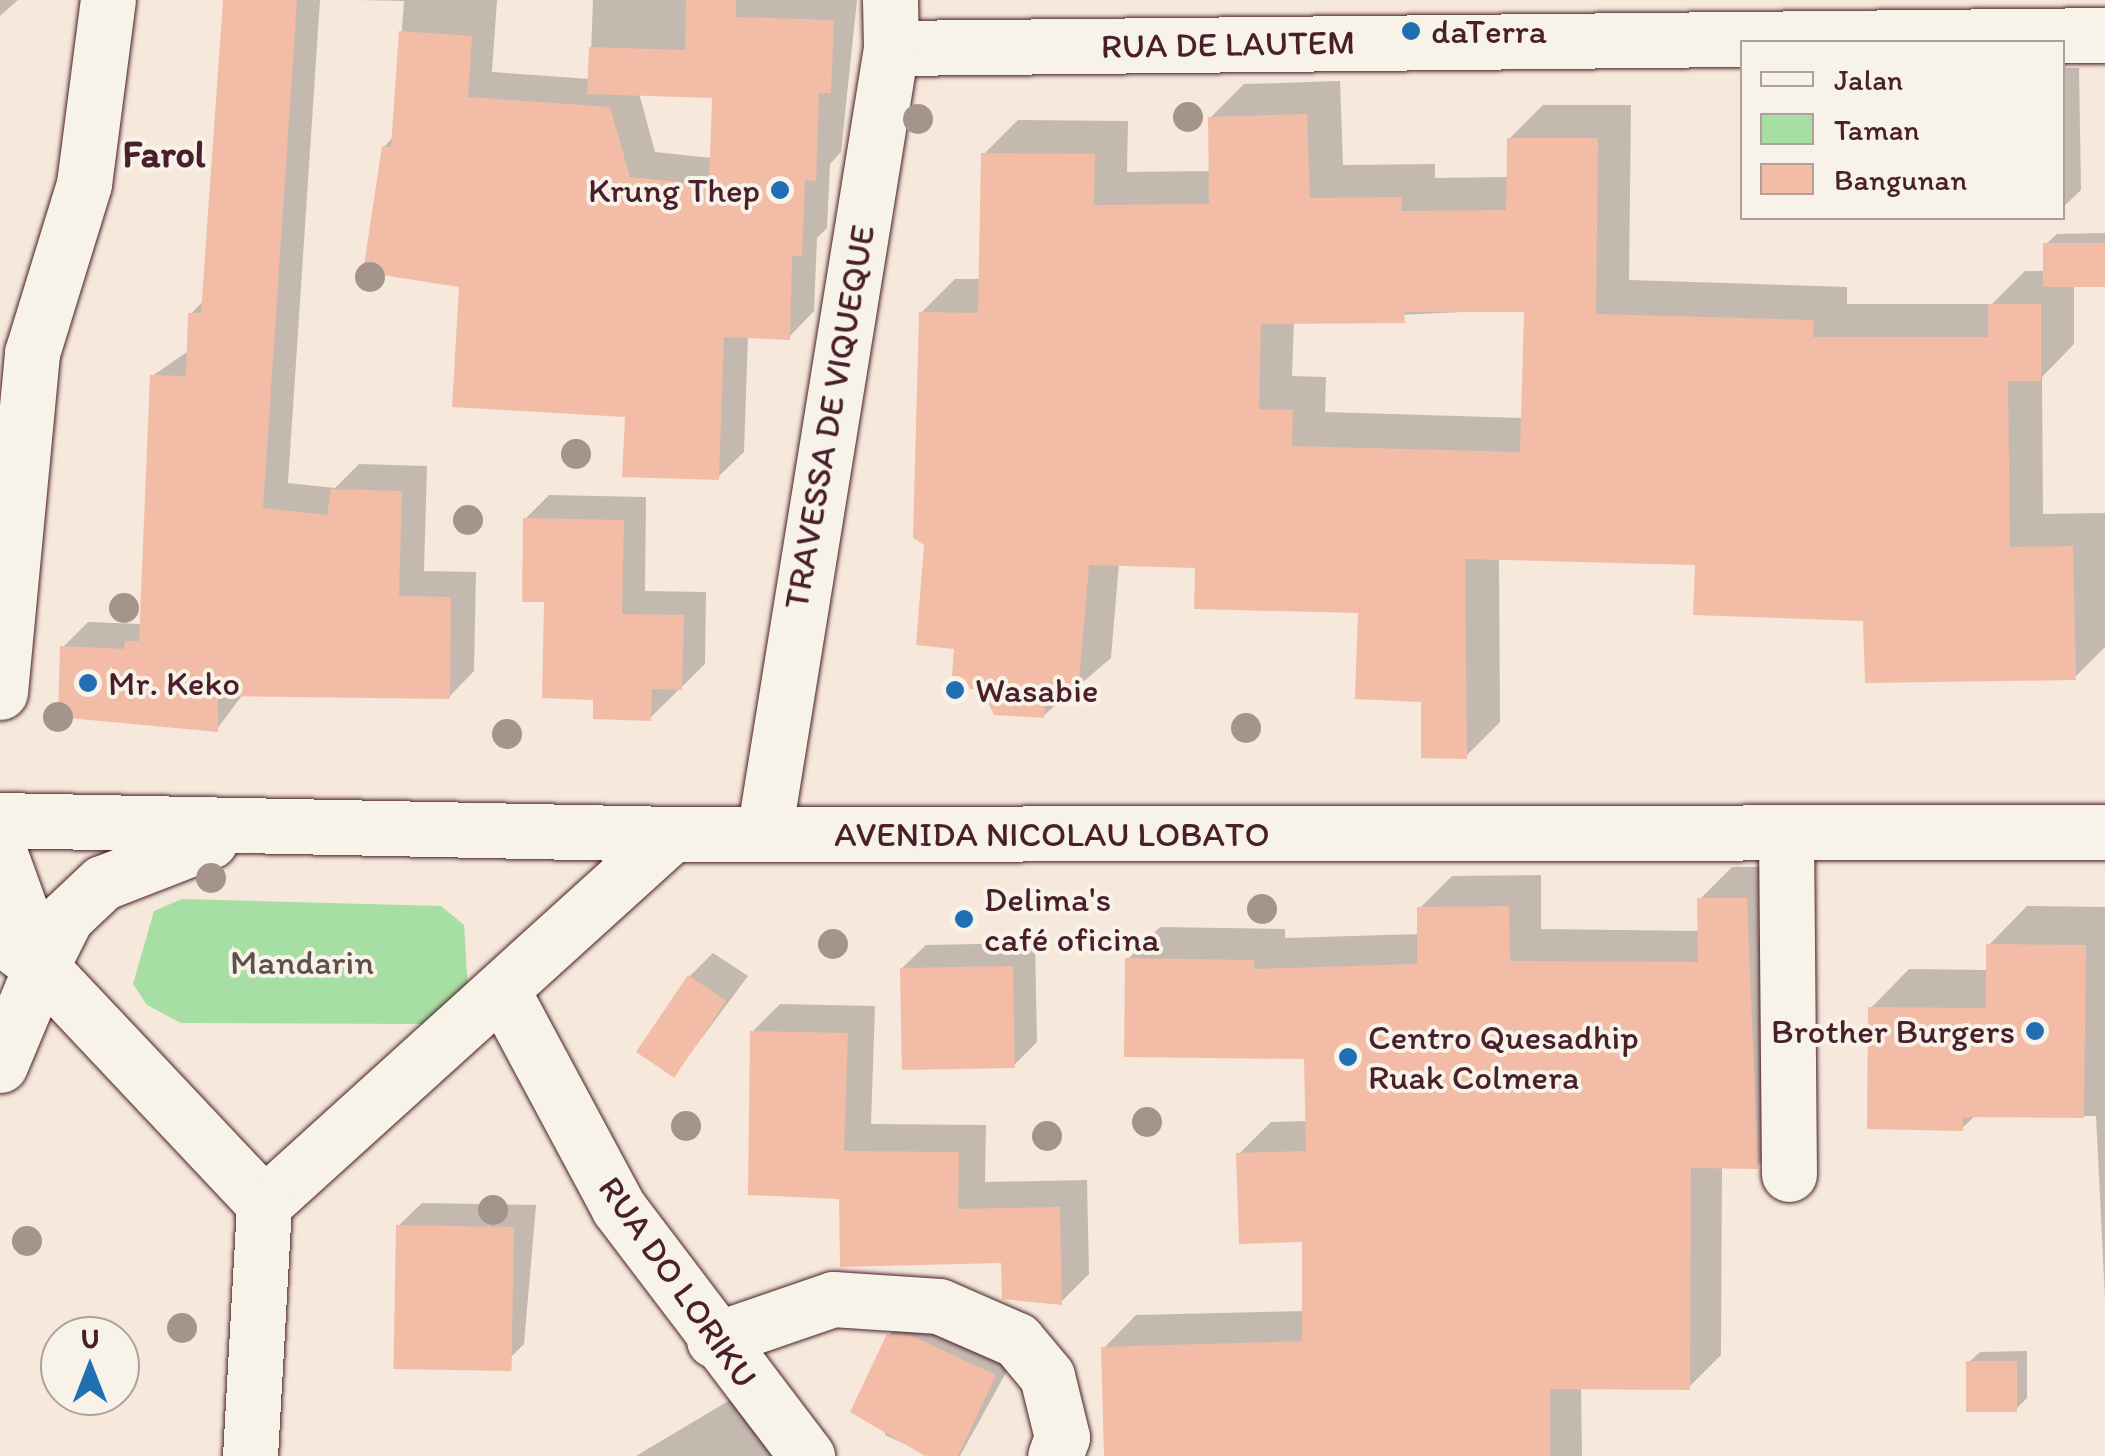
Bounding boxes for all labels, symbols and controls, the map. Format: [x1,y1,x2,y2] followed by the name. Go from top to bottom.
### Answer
[1431,10,1547,52] place label: daTerra
[1400,20,1422,42] marker: daTerra
[1100,21,1356,67] street label: RUA DE LAUTEM
[1740,40,2065,220] legend
[1834,61,1903,98] text: Jalan
[1834,111,1919,148] text: Taman
[122,132,206,178] district label: Farol
[1834,161,1967,198] text: Bangunan
[588,169,760,211] place label: Krung Thep
[769,179,791,201] marker: Krung Thep
[774,220,884,614] street label: TRAVESSA DE VIQUEQUE
[108,662,241,704] place label: Mr. Keko
[975,669,1098,711] place label: Wasabie
[77,672,99,694] marker: Mr. Keko
[944,679,966,701] marker: Wasabie
[832,813,1272,855] street label: AVENIDA NICOLAU LOBATO
[984,878,1159,960] place label: Delima's café oficina
[953,908,975,930] marker: Delima's café oficina
[230,941,374,983] park label: Mandarin
[1771,1010,2015,1052] place label: Brother Burgers
[1368,1016,1640,1098] place label: Centro Quesadhip Ruak Colmera
[2024,1020,2046,1042] marker: Brother Burgers
[1337,1046,1359,1068] marker: Centro Quesadhip Ruak Colmera
[589,1168,767,1396] street label: RUA DO LORIKU
[40,1316,140,1416] north arrow
[81,1321,99,1355] text: U

